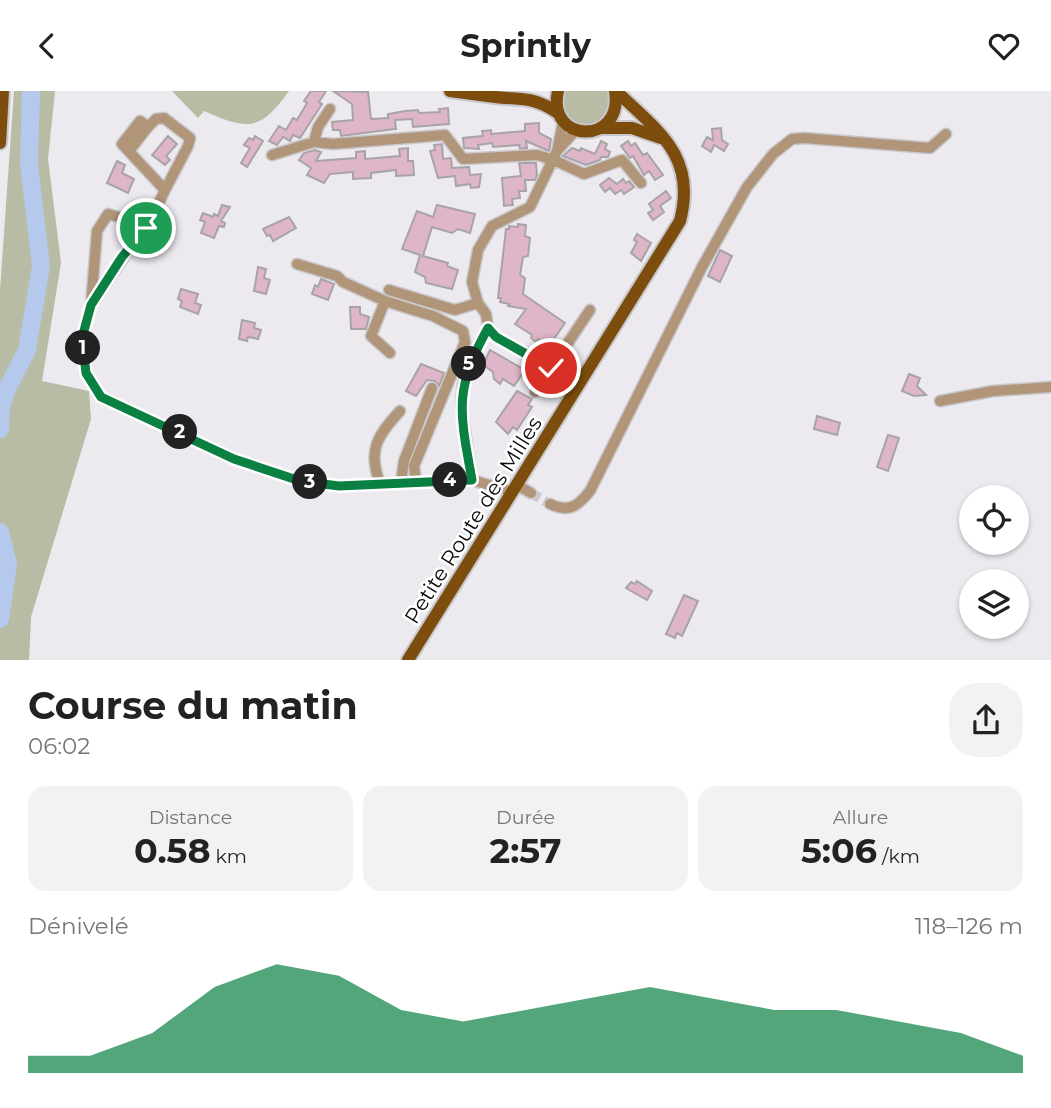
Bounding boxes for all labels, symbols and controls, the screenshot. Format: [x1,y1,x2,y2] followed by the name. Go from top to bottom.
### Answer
[460,26,591,65] text: Sprintly
[28,27,66,65] icon: back
[985,27,1023,65] icon: heart
[116,198,176,258] pin
[127,209,165,247] icon: arrive
[66,331,100,365] pin: 1
[79,336,86,359] text: 1
[521,338,581,398] pin
[452,347,486,381] pin: 5
[532,349,570,387] icon: check
[463,352,474,375] text: 5
[399,412,547,628] street label: Petite Route des Milles
[162,415,198,449] pin: 2
[174,420,185,443] text: 2
[433,463,468,497] pin: 4
[292,465,328,499] pin: 3
[443,468,456,491] text: 4
[304,470,315,493] text: 3
[959,485,1029,639] map controls
[959,485,1029,555] button: locate
[959,569,1029,639] button: layers
[28,682,358,729] text: Course du matin
[949,683,1023,757] button: share
[28,732,90,760] text: 06:02
[149,806,232,829] text: Distance
[496,806,555,829] text: Durée
[833,806,888,829] text: Allure
[134,829,211,872] text: 0.58
[490,829,561,872] text: 2:57
[801,829,877,872] text: 5:06
[211,845,247,868] text: km
[877,845,920,868] text: /km
[28,912,129,940] text: Dénivelé
[915,912,1023,940] text: 118–126 m

